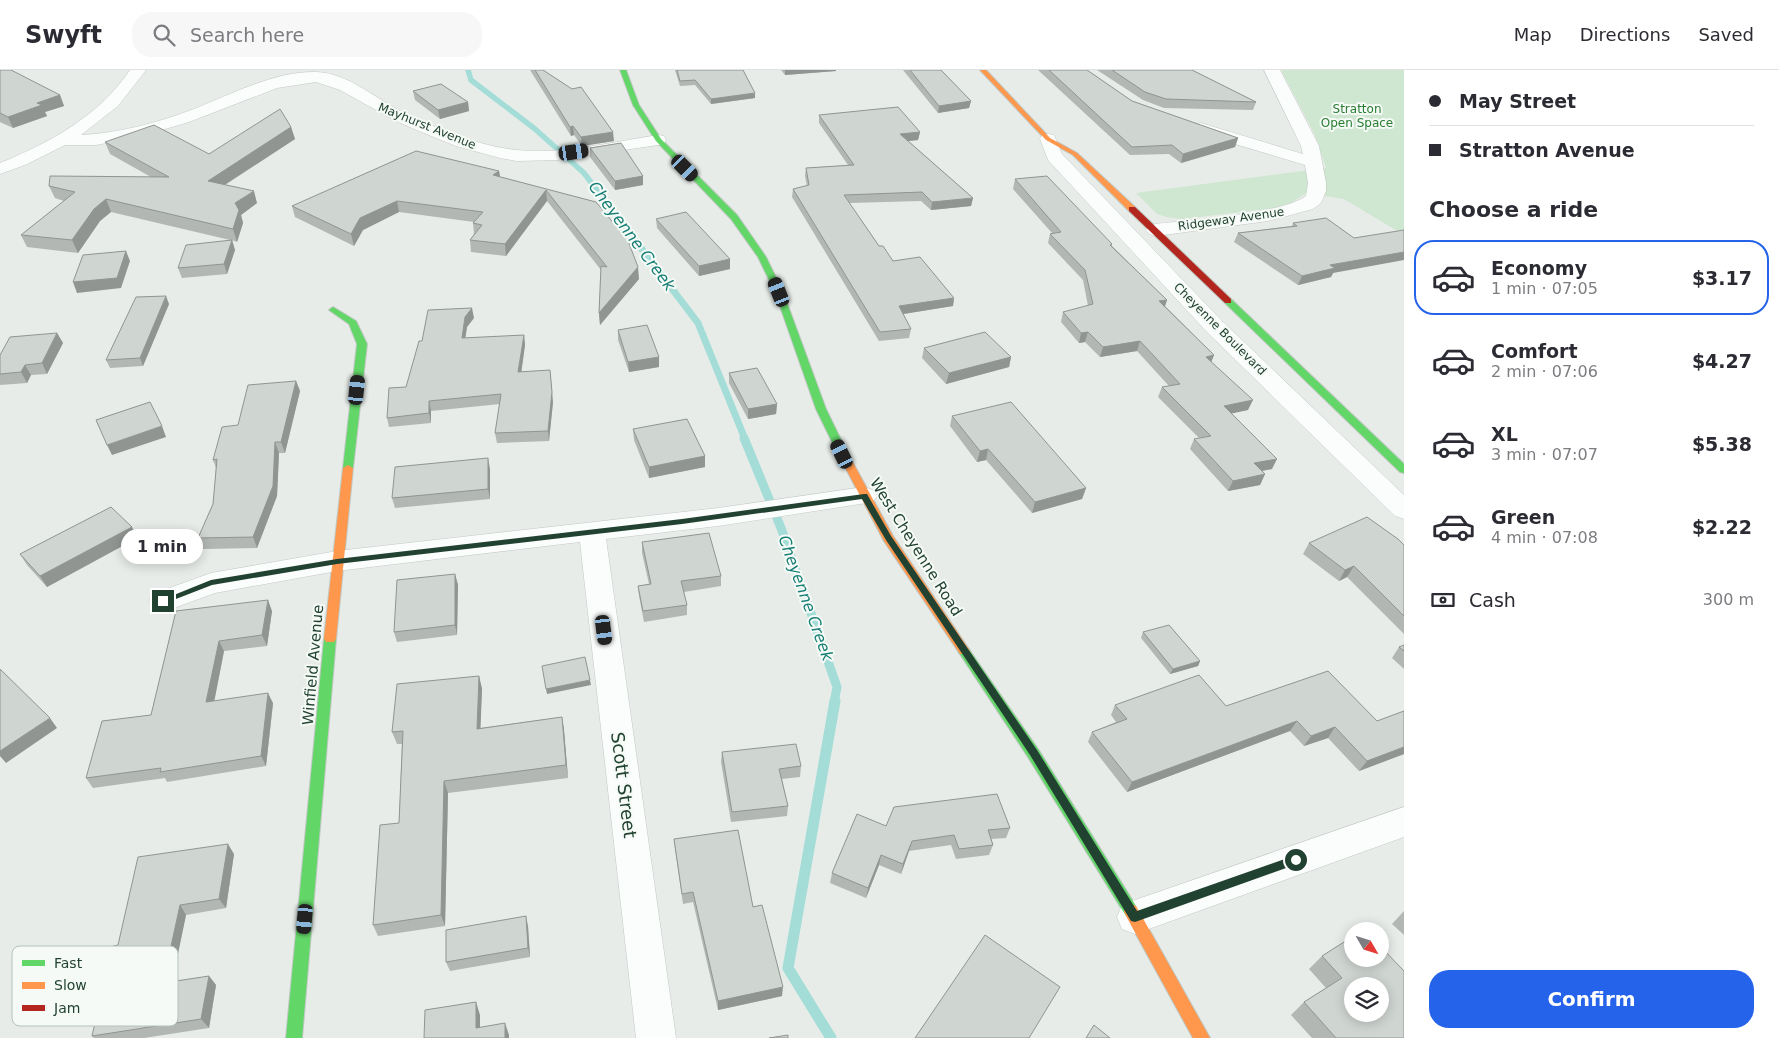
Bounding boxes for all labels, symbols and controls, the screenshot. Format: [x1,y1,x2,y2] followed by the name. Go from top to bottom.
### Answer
[132,12,482,57] search box
[25,21,102,49] text: Swyft
[150,21,178,49] icon: search
[190,24,304,46] text: Search here
[1514,24,1552,45] text: Map
[1580,24,1670,45] text: Directions
[1698,24,1754,45] text: Saved
[1459,90,1576,112] text: May Street
[376,100,478,152] street label: Mayhurst Avenue
[1321,102,1393,130] park label: Stratton Open Space
[1459,139,1635,161] text: Stratton Avenue
[558,142,589,162] car
[669,152,700,184] car
[585,177,680,295] water label: Cheyenne Creek
[1429,197,1598,222] text: Choose a ride
[1177,205,1285,233] street label: Ridgeway Avenue
[1431,255,1476,300] icon: car
[1491,257,1587,279] text: Economy
[1692,267,1752,289] text: $3.17
[766,275,791,309] car
[1491,279,1598,298] text: 1 min · 07:05
[1171,280,1269,378] street label: Cheyenne Boulevard
[1431,338,1476,383] icon: car
[1491,340,1578,362] text: Comfort
[1692,350,1752,372] text: $4.27
[1491,362,1598,381] text: 2 min · 07:06
[347,374,366,406] car
[1431,421,1476,466] icon: car
[1491,423,1518,445] text: XL
[1692,433,1752,455] text: $5.38
[828,437,855,471] car
[1491,445,1598,464] text: 3 min · 07:07
[866,475,966,619] street label: West Cheyenne Road
[1431,504,1476,549] icon: car
[1491,506,1555,528] text: Green
[1692,516,1752,538] text: $2.22
[122,528,204,564] callout: 1 min
[1491,528,1598,547] text: 4 min · 07:08
[774,533,838,664] water label: Cheyenne Creek
[137,537,187,556] text: 1 min
[1429,586,1457,614] icon: cash
[1469,589,1516,611] text: Cash
[152,590,174,612] route end
[1703,590,1754,609] text: 300 m
[299,604,327,726] street label: Winfield Avenue
[594,614,613,646] car
[607,731,641,839] street label: Scott Street
[1285,849,1307,871] route start
[296,903,313,935] car
[1344,922,1389,968] north arrow
[1344,922,1389,1022] map controls
[12,946,178,1026] legend
[54,955,83,971] text: Fast
[1429,970,1754,1028] button: Confirm
[54,977,87,993] text: Slow
[1344,977,1389,1022] button: layers
[53,1000,80,1016] text: Jam

